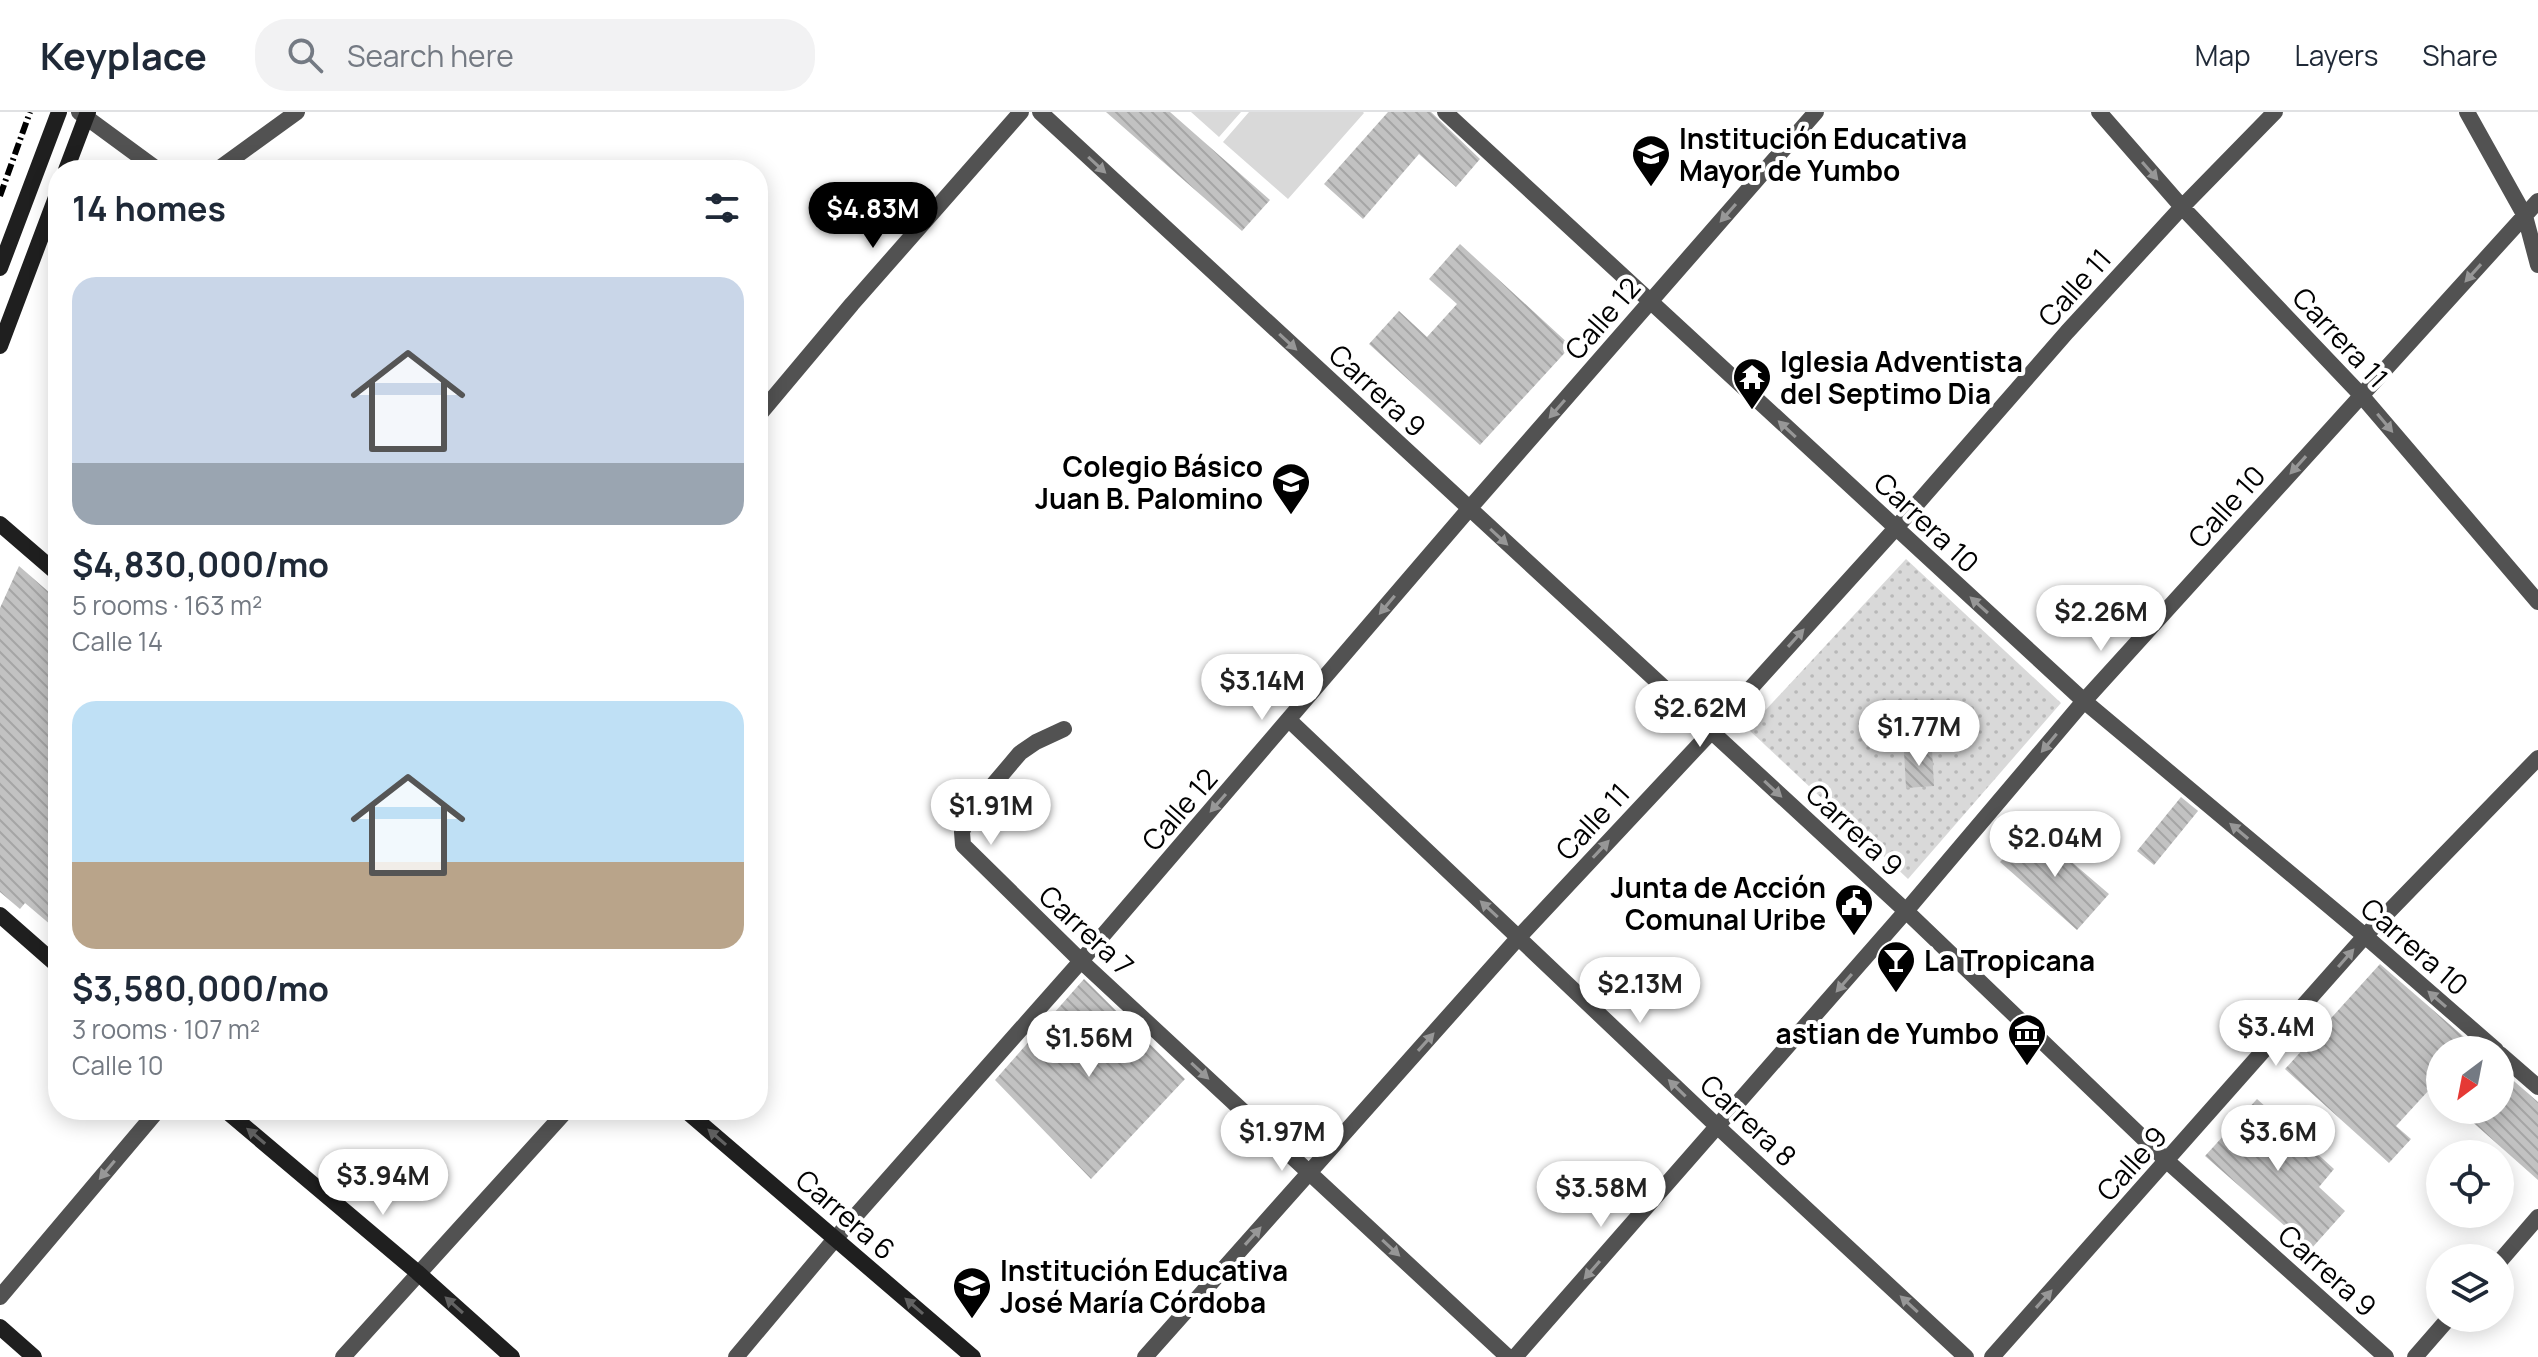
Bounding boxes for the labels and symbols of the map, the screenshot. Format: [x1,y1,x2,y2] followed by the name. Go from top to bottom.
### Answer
[1679,119,1967,189] place label: Institución Educativa Mayor de Yumbo
[1630,133,1672,188] school or university icon: Institución Educativa Mayor de Yumbo
[1087,155,1106,173] one-way arrow
[2141,161,2159,181] one-way arrow
[808,182,938,250] pin: $4.83M
[1720,203,1737,223] one-way arrow
[2029,240,2119,334] street label: Calle 11
[2464,263,2482,282] one-way arrow
[1556,269,1648,367] street label: Calle 12
[2285,279,2397,395] street label: Carrera 11
[1278,332,1297,350] one-way arrow
[1321,335,1435,445] street label: Carrera 9
[1780,342,2023,412] place label: Iglesia Adventista del Septimo Dia
[1731,356,1773,411] temple icon: Iglesia Adventista del Septimo Dia
[1549,398,1566,418] one-way arrow
[2376,412,2393,432] one-way arrow
[1778,421,1797,439] one-way arrow
[1035,447,1263,517] place label: Colegio Básico Juan B. Palomino
[2289,456,2307,475] one-way arrow
[2179,457,2273,555] street label: Calle 10
[1270,461,1312,516] school or university icon: Colegio Básico Juan B. Palomino
[1866,464,1988,580] street label: Carrera 10
[1490,528,1509,546] one-way arrow
[2036,585,2166,653] pin: $2.26M
[1379,595,1396,615] one-way arrow
[1970,597,1989,615] one-way arrow
[1787,629,1805,648] one-way arrow
[1197,654,1327,722] pin: $3.14M
[1635,681,1765,749] pin: $2.62M
[1854,700,1984,768] pin: $1.77M
[2041,733,2059,752] one-way arrow
[1133,760,1225,858] street label: Calle 12
[1547,774,1637,868] street label: Calle 11
[1798,774,1912,884] street label: Carrera 9
[926,779,1056,847] pin: $1.91M
[1763,780,1782,798] one-way arrow
[1210,793,1227,813] one-way arrow
[1990,811,2120,879] pin: $2.04M
[2229,823,2249,840] one-way arrow
[1591,840,1609,859] one-way arrow
[1611,868,1826,938] place label: Junta de Acción Comunal Uribe
[1031,876,1143,984] street label: Carrera 7
[1833,882,1875,937] public building icon: Junta de Acción Comunal Uribe
[2353,889,2477,1003] street label: Carrera 10
[1480,901,1499,919] one-way arrow
[1875,939,1917,994] bar icon: La Tropicana
[1924,941,2095,979] place label: La Tropicana
[2337,948,2354,968] one-way arrow
[1575,957,1705,1025] pin: $2.13M
[1836,972,1853,992] one-way arrow
[2427,991,2447,1008] one-way arrow
[2220,1000,2332,1068] pin: $3.4M
[1024,1011,1154,1079] pin: $1.56M
[2006,1012,2048,1067] museum icon: astian de Yumbo
[1776,1014,1999,1052] place label: astian de Yumbo
[1416,1032,1434,1051] one-way arrow
[2426,1036,2514,1124] north arrow
[1191,1061,1210,1079] one-way arrow
[1693,1066,1805,1174] street label: Carrera 8
[1668,1080,1687,1098] one-way arrow
[1217,1105,1347,1173] pin: $1.97M
[2222,1105,2334,1173] pin: $3.6M
[2087,1118,2175,1208] street label: Calle 9
[247,1128,267,1145] one-way arrow
[707,1129,727,1146] one-way arrow
[318,1149,448,1217] pin: $3.94M
[99,1160,117,1179] one-way arrow
[788,1160,904,1268] street label: Carrera 6
[1536,1161,1666,1229] pin: $3.58M
[2271,1216,2385,1324] street label: Carrera 9
[1244,1226,1262,1246] one-way arrow
[1381,1238,1400,1256] one-way arrow
[1000,1251,1288,1321] place label: Institución Educativa José María Córdoba
[1584,1259,1601,1279] one-way arrow
[951,1265,993,1320] school or university icon: Institución Educativa José María Córdoba
[2034,1290,2052,1309] one-way arrow
[1899,1295,1918,1313] one-way arrow
[445,1296,464,1314] one-way arrow
[905,1298,925,1315] one-way arrow

